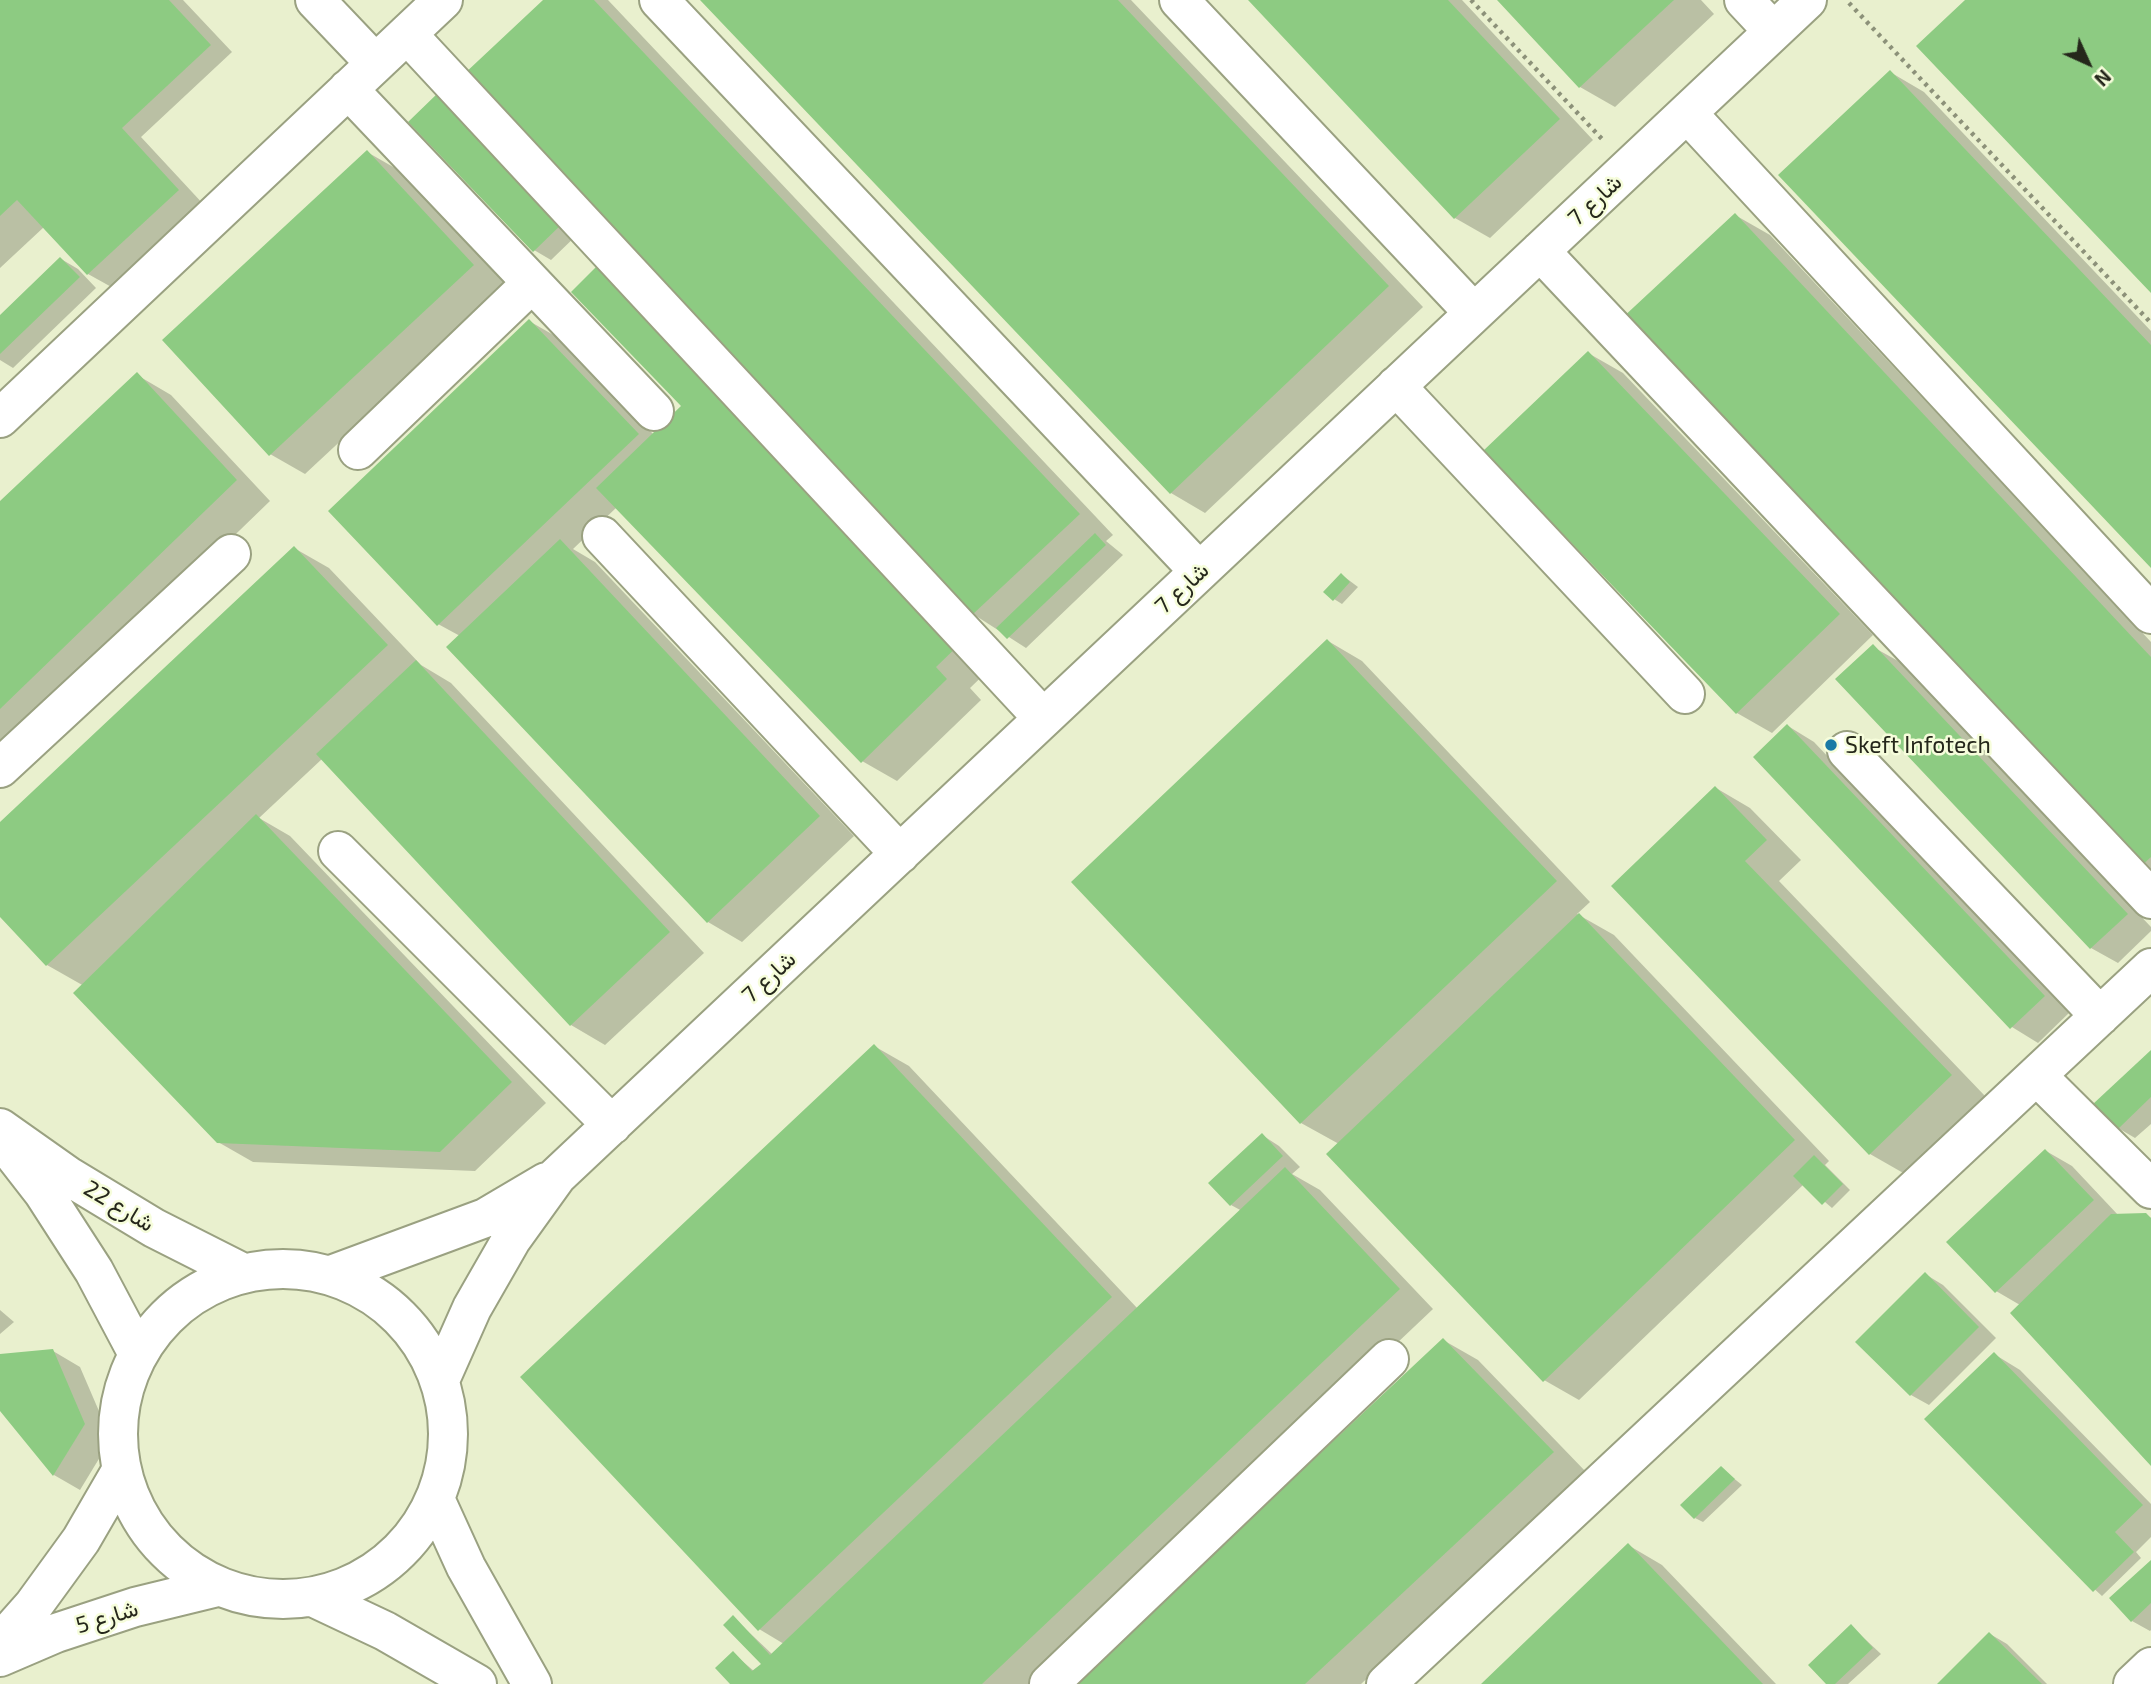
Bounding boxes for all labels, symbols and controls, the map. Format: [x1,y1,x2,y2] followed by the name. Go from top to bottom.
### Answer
[2053,28,2123,98] north arrow
[2090,65,2116,91] text: N
[1562,168,1628,232] street label: شارع 7
[1149,556,1215,620] street label: شارع 7
[1845,731,1991,759] place label: Skeft Infotech
[1823,737,1839,753] marker: Skeft Infotech
[736,945,802,1009] street label: شارع 7
[79,1174,159,1238] street label: شارع 22
[72,1594,142,1640] street label: شارع 5

